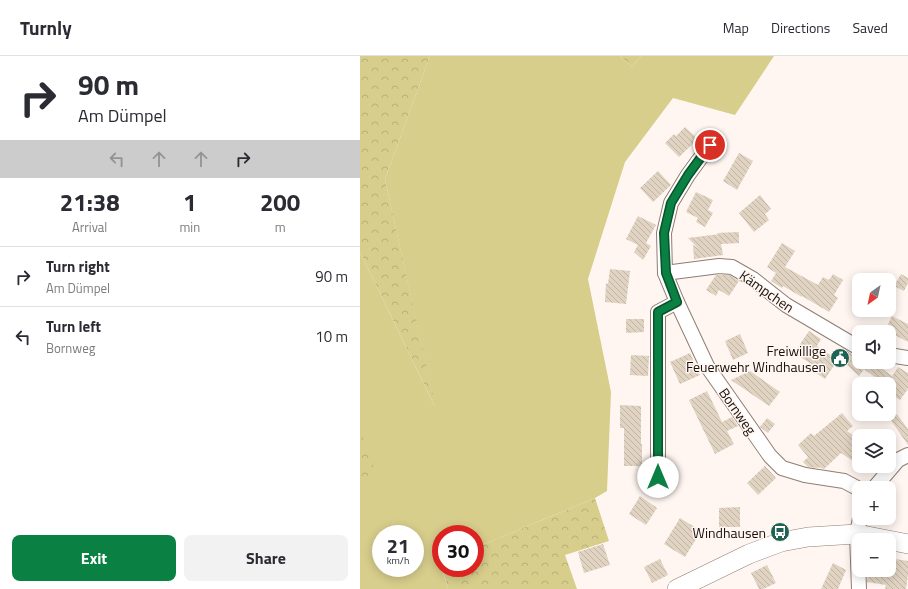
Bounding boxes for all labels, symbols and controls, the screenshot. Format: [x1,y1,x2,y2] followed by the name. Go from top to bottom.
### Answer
[20,13,72,42] text: Turnly
[723,17,749,38] text: Map
[771,17,830,38] text: Directions
[852,17,888,38] text: Saved
[78,63,139,106] text: 90 m
[12,72,64,124] icon: right
[78,102,167,129] text: Am Dümpel
[693,128,727,162] pin
[699,134,721,156] icon: arrive
[106,148,128,170] icon: left
[148,148,170,170] icon: ahead
[190,148,212,170] icon: ahead
[232,148,254,170] icon: right
[60,184,120,220] text: 21:38
[183,184,197,220] text: 1
[260,184,300,220] text: 200
[72,217,107,237] text: Arrival
[179,217,200,237] text: min
[275,217,286,237] text: m
[46,255,110,278] text: Turn right
[315,265,348,288] text: 90 m
[735,265,799,317] street label: Kämpchen
[12,266,34,288] icon: right
[852,273,896,317] north arrow
[852,273,896,577] map controls
[46,278,110,298] text: Am Dümpel
[46,315,101,338] text: Turn left
[315,325,348,348] text: 10 m
[852,325,896,369] button: sound
[12,326,34,348] icon: left
[46,338,95,358] text: Bornweg
[686,340,826,377] place label: Freiwillige Feuerwehr Windhausen
[829,347,851,369] public building icon: Freiwillige Feuerwehr Windhausen
[852,377,896,421] button: search
[714,383,762,439] street label: Bornweg
[852,429,896,473] button: layers
[637,456,679,498] position arrow
[852,481,896,525] button: +
[769,521,791,543] bus stop icon: Windhausen
[693,522,766,543] place label: Windhausen
[432,525,484,577] speed limit sign: 30
[387,530,409,561] text: 21
[852,533,896,577] button: −
[12,535,176,581] button: Exit
[184,535,348,581] button: Share
[387,553,409,568] text: km/h

